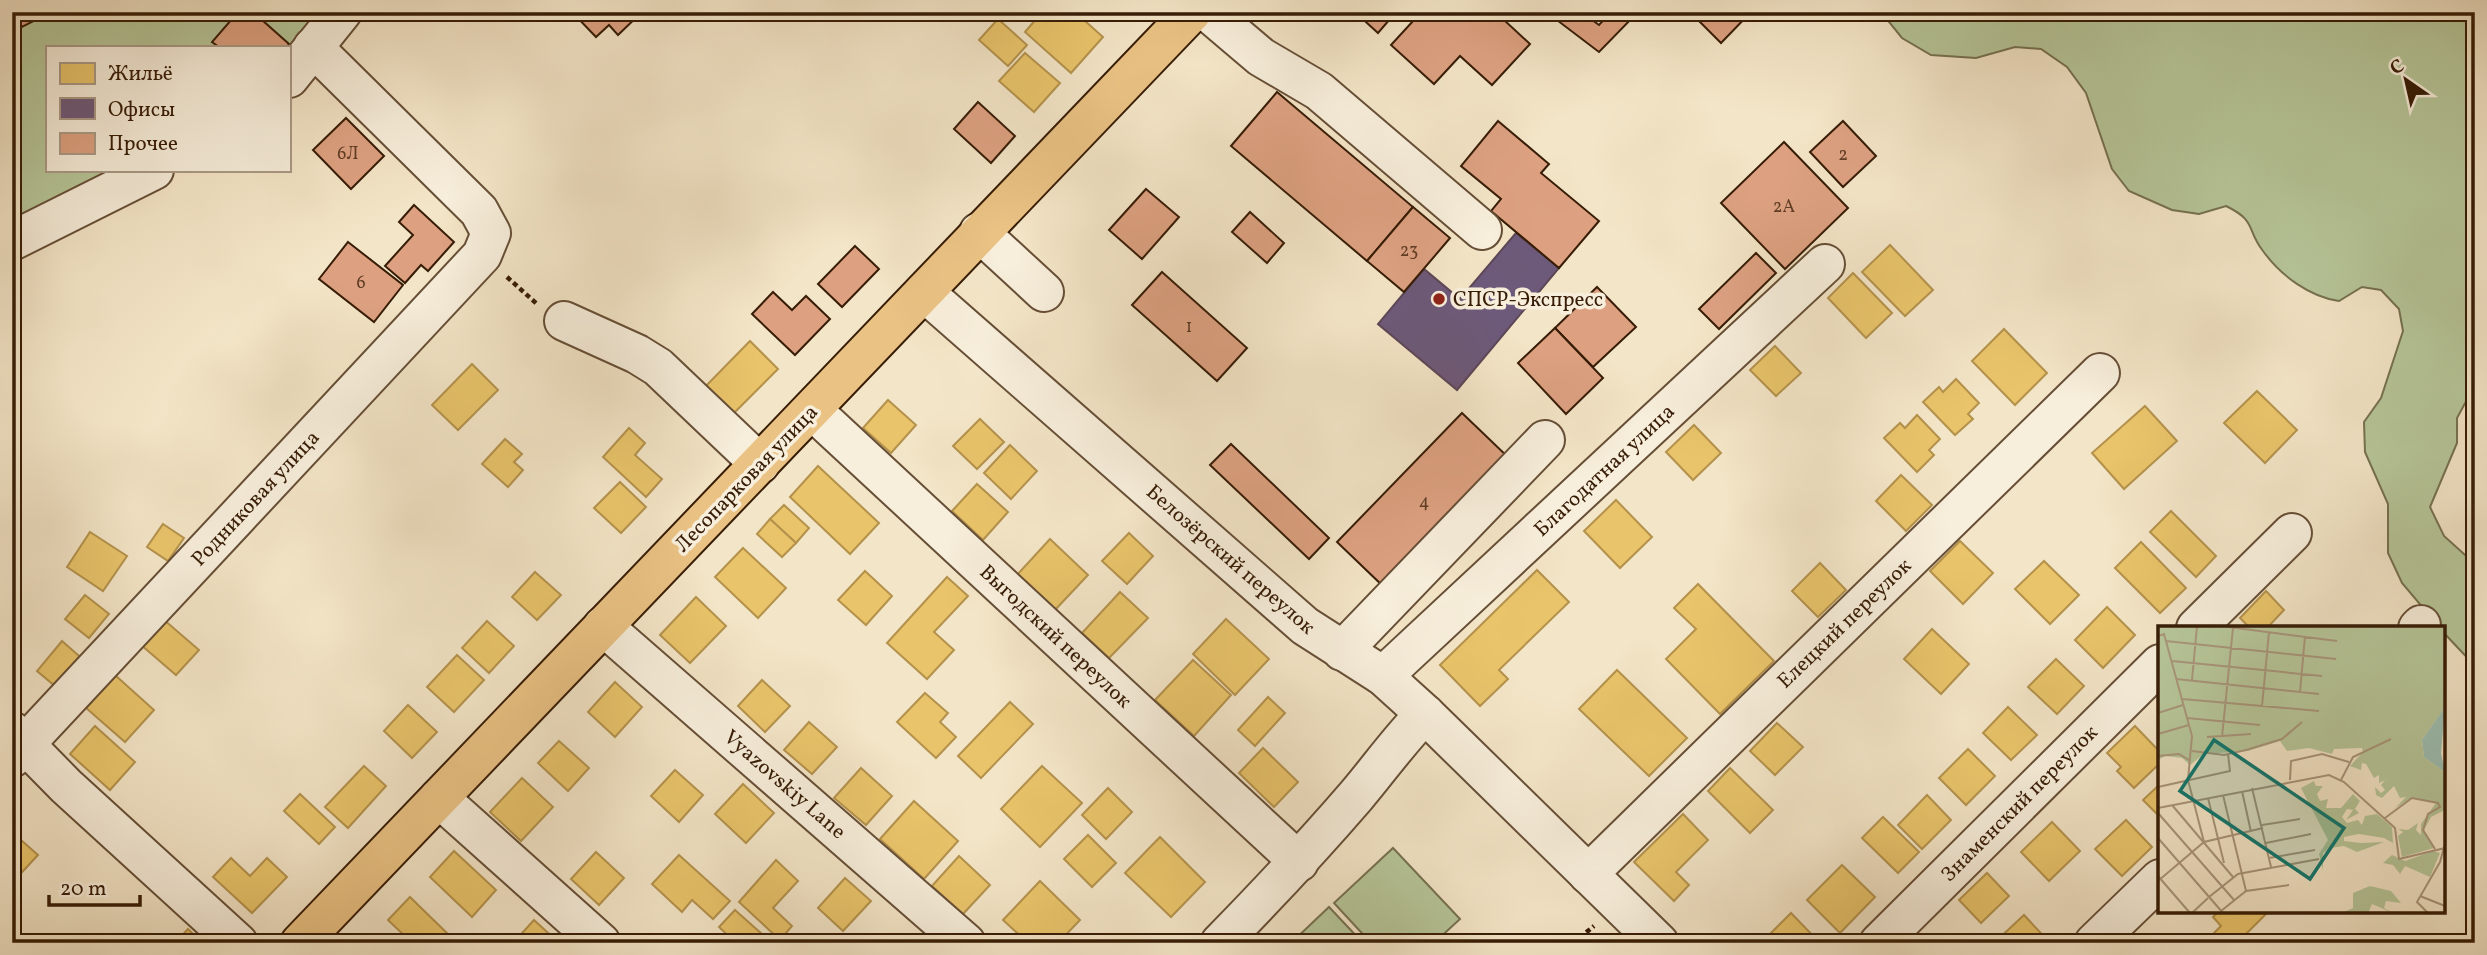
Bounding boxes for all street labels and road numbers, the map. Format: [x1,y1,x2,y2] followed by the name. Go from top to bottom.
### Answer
[1528,398,1682,544] street label: Благодатная улица
[669,399,825,559] street label: Лесопарковая улица
[185,425,327,573] street label: Родниковая улица
[1139,479,1321,642] street label: Белозёрский переулок
[1771,552,1919,696] street label: Елецкий переулок
[972,559,1138,715] street label: Выгодский переулок
[1935,719,2105,889] street label: Знаменский переулок
[716,724,852,847] street label: Vyazovskiy Lane

